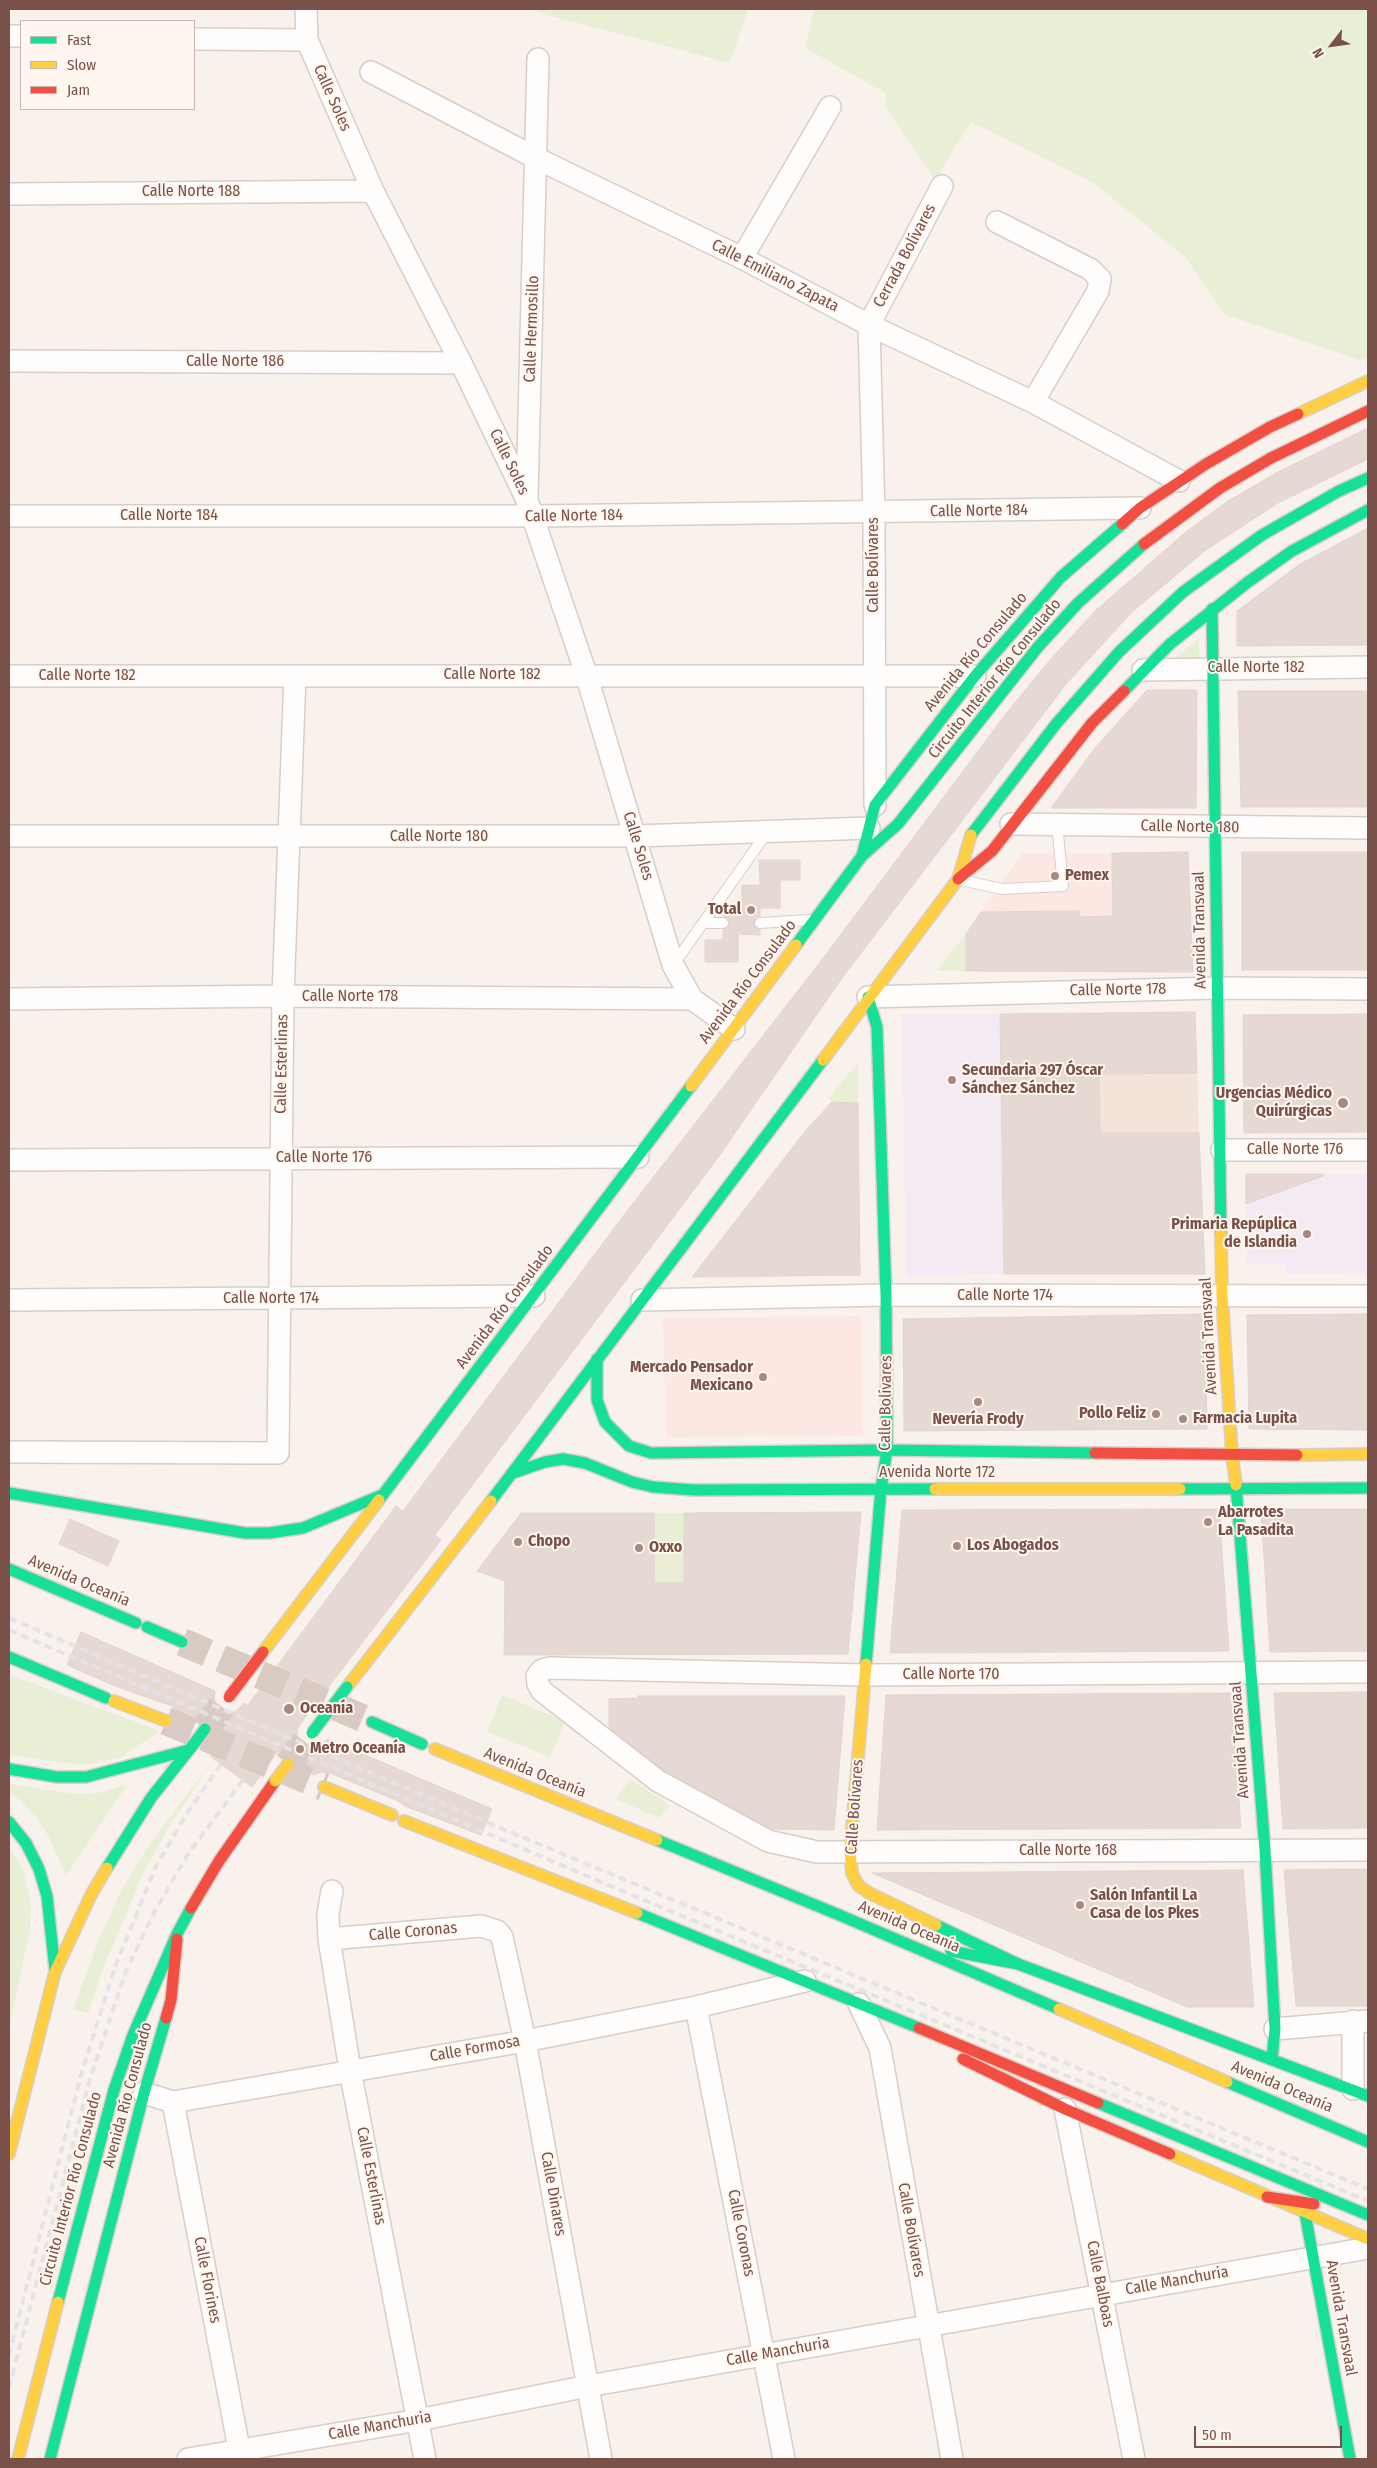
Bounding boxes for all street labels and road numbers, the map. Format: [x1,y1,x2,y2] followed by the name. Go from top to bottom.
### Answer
[309,62,355,134] street label: Calle Soles
[142,182,240,202] street label: Calle Norte 188
[870,201,940,311] street label: Cerrada Bolívares
[708,236,842,316] street label: Calle Emiliano Zapata
[521,275,543,383] street label: Calle Hermosillo
[186,352,284,372] street label: Calle Norte 186
[485,426,533,498] street label: Calle Soles
[930,501,1028,521] street label: Calle Norte 184
[120,506,218,526] street label: Calle Norte 184
[525,506,623,526] street label: Calle Norte 184
[864,517,884,613] street label: Calle Bolívares
[921,588,1031,716] street label: Avenida Río Consulado
[925,595,1065,763] street label: Circuito Interior Río Consulado
[1207,658,1305,678] street label: Calle Norte 182
[443,665,541,685] street label: Calle Norte 182
[38,666,136,686] street label: Calle Norte 182
[618,809,658,883] street label: Calle Soles
[1141,817,1239,837] street label: Calle Norte 180
[390,827,488,847] street label: Calle Norte 180
[1189,871,1211,989] street label: Avenida Transvaal
[695,916,801,1048] street label: Avenida Río Consulado
[1070,980,1166,1000] street label: Calle Norte 178
[302,987,398,1007] street label: Calle Norte 178
[272,1014,292,1114] street label: Calle Esterlinas
[1247,1140,1343,1160] street label: Calle Norte 176
[276,1148,372,1168] street label: Calle Norte 176
[452,1241,558,1373] street label: Avenida Río Consulado
[1196,1277,1222,1395] street label: Avenida Transvaal
[957,1286,1053,1306] street label: Calle Norte 174
[223,1289,319,1309] street label: Calle Norte 174
[876,1355,896,1451] street label: Calle Bolívares
[879,1463,995,1483] street label: Avenida Norte 172
[25,1551,133,1611] street label: Avenida Oceanía
[903,1665,999,1685] street label: Calle Norte 170
[1226,1681,1254,1799] street label: Avenida Transvaal
[481,1744,589,1802] street label: Avenida Oceanía
[842,1759,868,1855] street label: Calle Bolívares
[1019,1841,1117,1861] street label: Calle Norte 168
[855,1897,963,1957] street label: Avenida Oceanía
[368,1919,458,1945] street label: Calle Coronas
[99,2020,157,2170] street label: Avenida Río Consulado
[428,2032,522,2066] street label: Calle Formosa
[1228,2057,1336,2117] street label: Avenida Oceanía
[36,2090,106,2288] street label: Circuito Interior Río Consulado
[352,2125,390,2227] street label: Calle Esterlinas
[536,2150,570,2238] street label: Calle Dinares
[893,2181,929,2279] street label: Calle Bolívares
[723,2188,759,2278] street label: Calle Coronas
[189,2235,225,2325] street label: Calle Florines
[1082,2239,1118,2329] street label: Calle Balboas
[1321,2258,1361,2378] street label: Avenida Transvaal
[1124,2262,1230,2300] street label: Calle Manchuria
[725,2333,831,2371] street label: Calle Manchuria
[327,2407,433,2445] street label: Calle Manchuria

